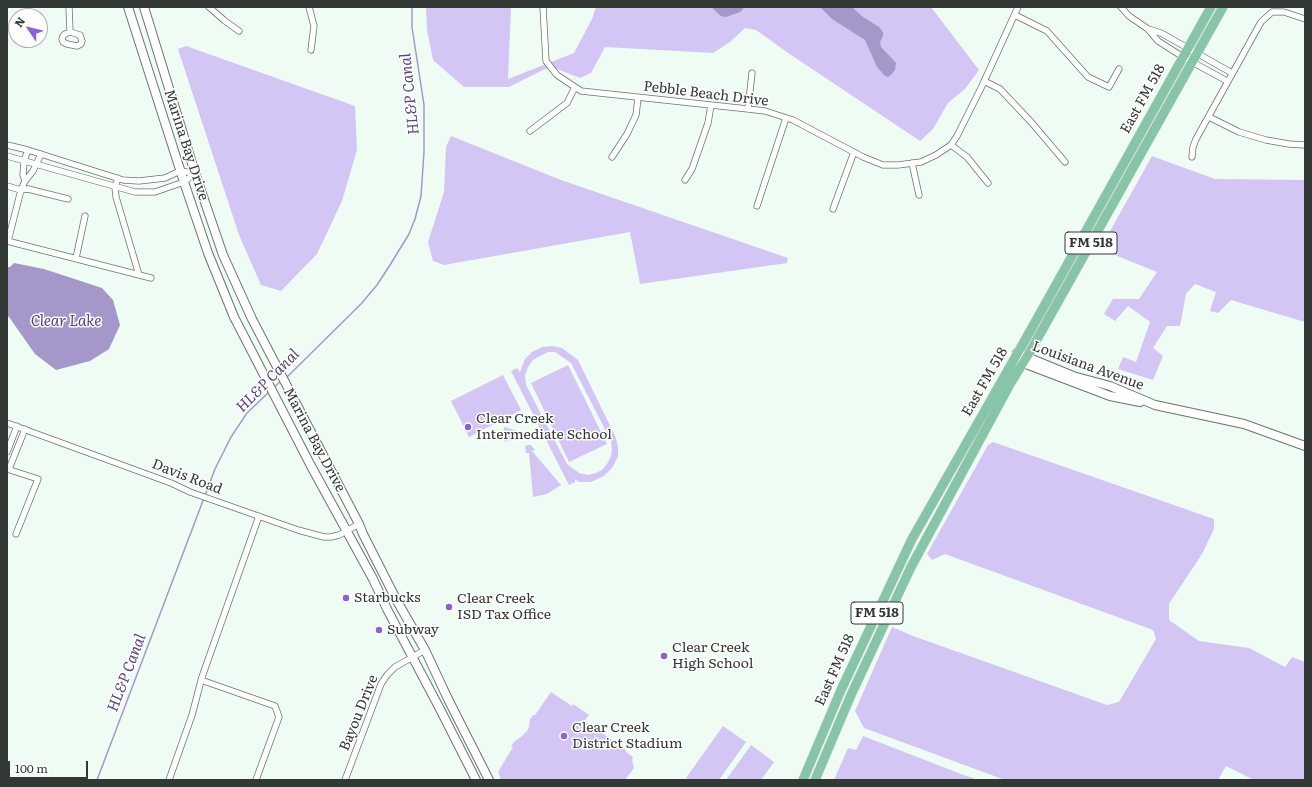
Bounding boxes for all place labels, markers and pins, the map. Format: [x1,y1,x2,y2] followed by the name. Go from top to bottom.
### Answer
[476,411,612,444] place label: Clear Creek Intermediate School
[463,422,473,432] marker: Clear Creek Intermediate School
[354,590,421,606] place label: Starbucks
[457,591,551,624] place label: Clear Creek ISD Tax Office
[341,593,351,603] marker: Starbucks
[444,602,454,612] marker: Clear Creek ISD Tax Office
[387,622,439,638] place label: Subway
[374,625,384,635] marker: Subway
[672,640,753,672] place label: Clear Creek High School
[659,651,669,661] marker: Clear Creek High School
[572,720,683,752] place label: Clear Creek District Stadium
[559,731,569,741] marker: Clear Creek District Stadium

